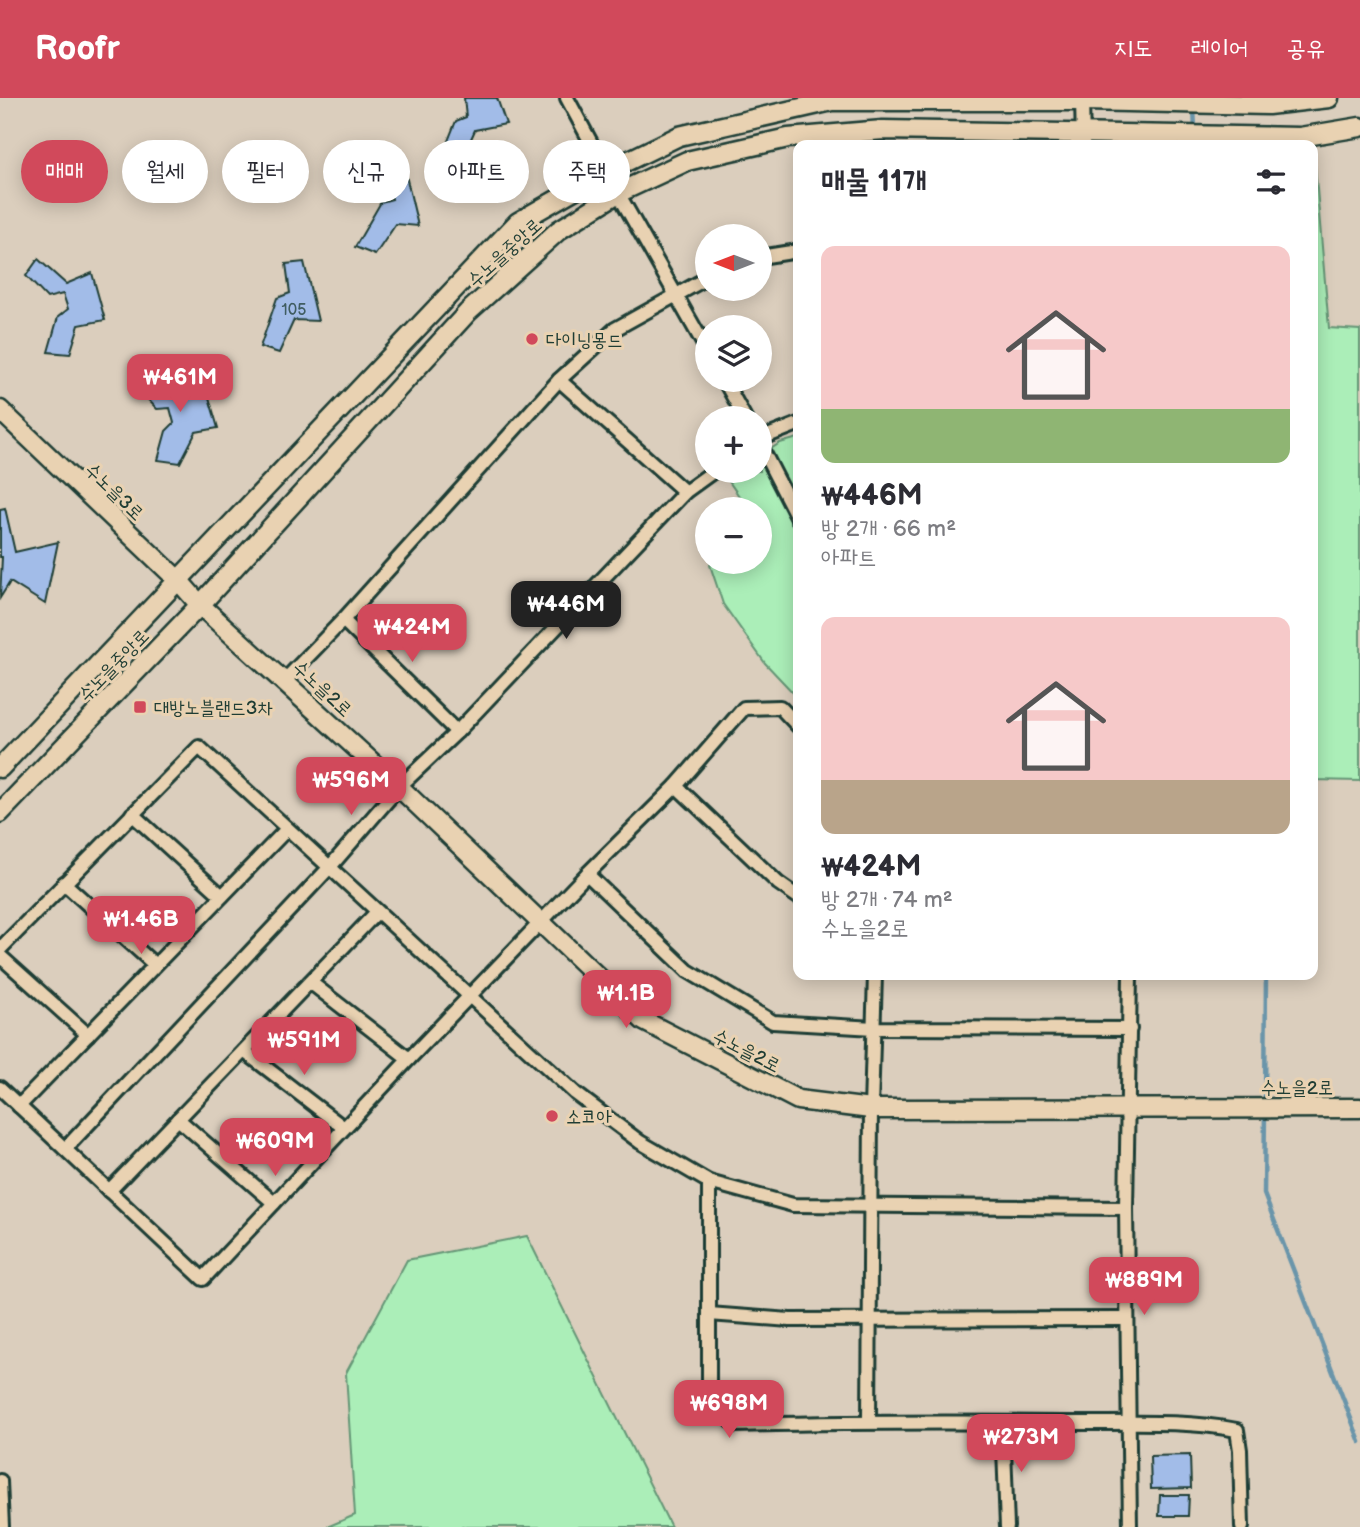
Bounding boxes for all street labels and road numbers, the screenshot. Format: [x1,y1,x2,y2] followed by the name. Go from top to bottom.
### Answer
[463,214,547,292] street label: 수노을중앙로
[80,459,148,526] street label: 수노을3로
[74,625,154,707] street label: 수노을중앙로
[288,656,356,722] street label: 수노을2로
[709,1025,784,1078] street label: 수노을2로
[1261,1077,1333,1100] street label: 수노을2로

